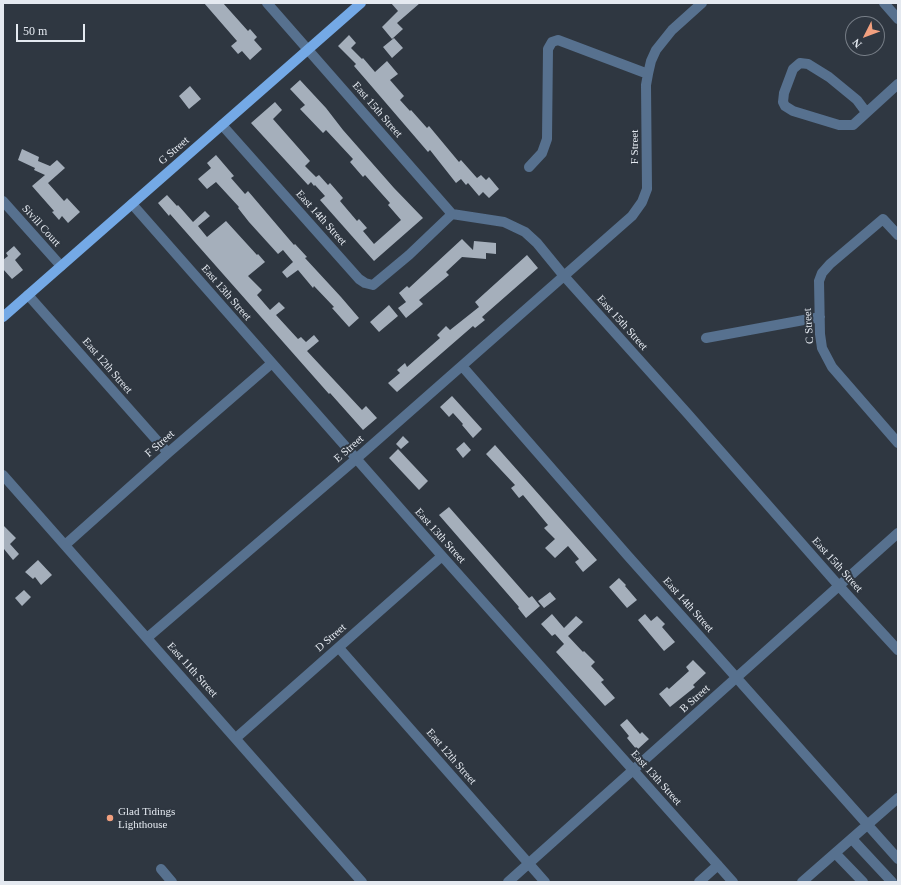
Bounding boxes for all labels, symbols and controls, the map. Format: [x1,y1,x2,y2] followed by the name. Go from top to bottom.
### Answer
[18,16,87,42] scale bar
[845,16,885,56] north arrow
[23,24,47,38] text: 50 m
[850,36,864,50] text: N
[349,79,405,141] street label: East 15th Street
[628,130,642,164] street label: F Street
[156,134,192,168] street label: G Street
[293,188,349,248] street label: East 14th Street
[19,202,63,250] street label: Sivill Court
[198,262,254,324] street label: East 13th Street
[594,293,650,353] street label: East 15th Street
[801,308,817,344] street label: C Street
[79,335,135,397] street label: East 12th Street
[143,428,177,460] street label: F Street
[331,432,367,466] street label: E Street
[412,506,468,566] street label: East 13th Street
[809,535,865,595] street label: East 15th Street
[660,575,716,635] street label: East 14th Street
[313,621,349,655] street label: D Street
[164,640,220,700] street label: East 11th Street
[677,682,713,716] street label: B Street
[423,726,479,788] street label: East 12th Street
[628,748,684,808] street label: East 13th Street
[118,805,175,831] place label: Glad Tidings Lighthouse
[105,813,115,823] marker: Glad Tidings Lighthouse

